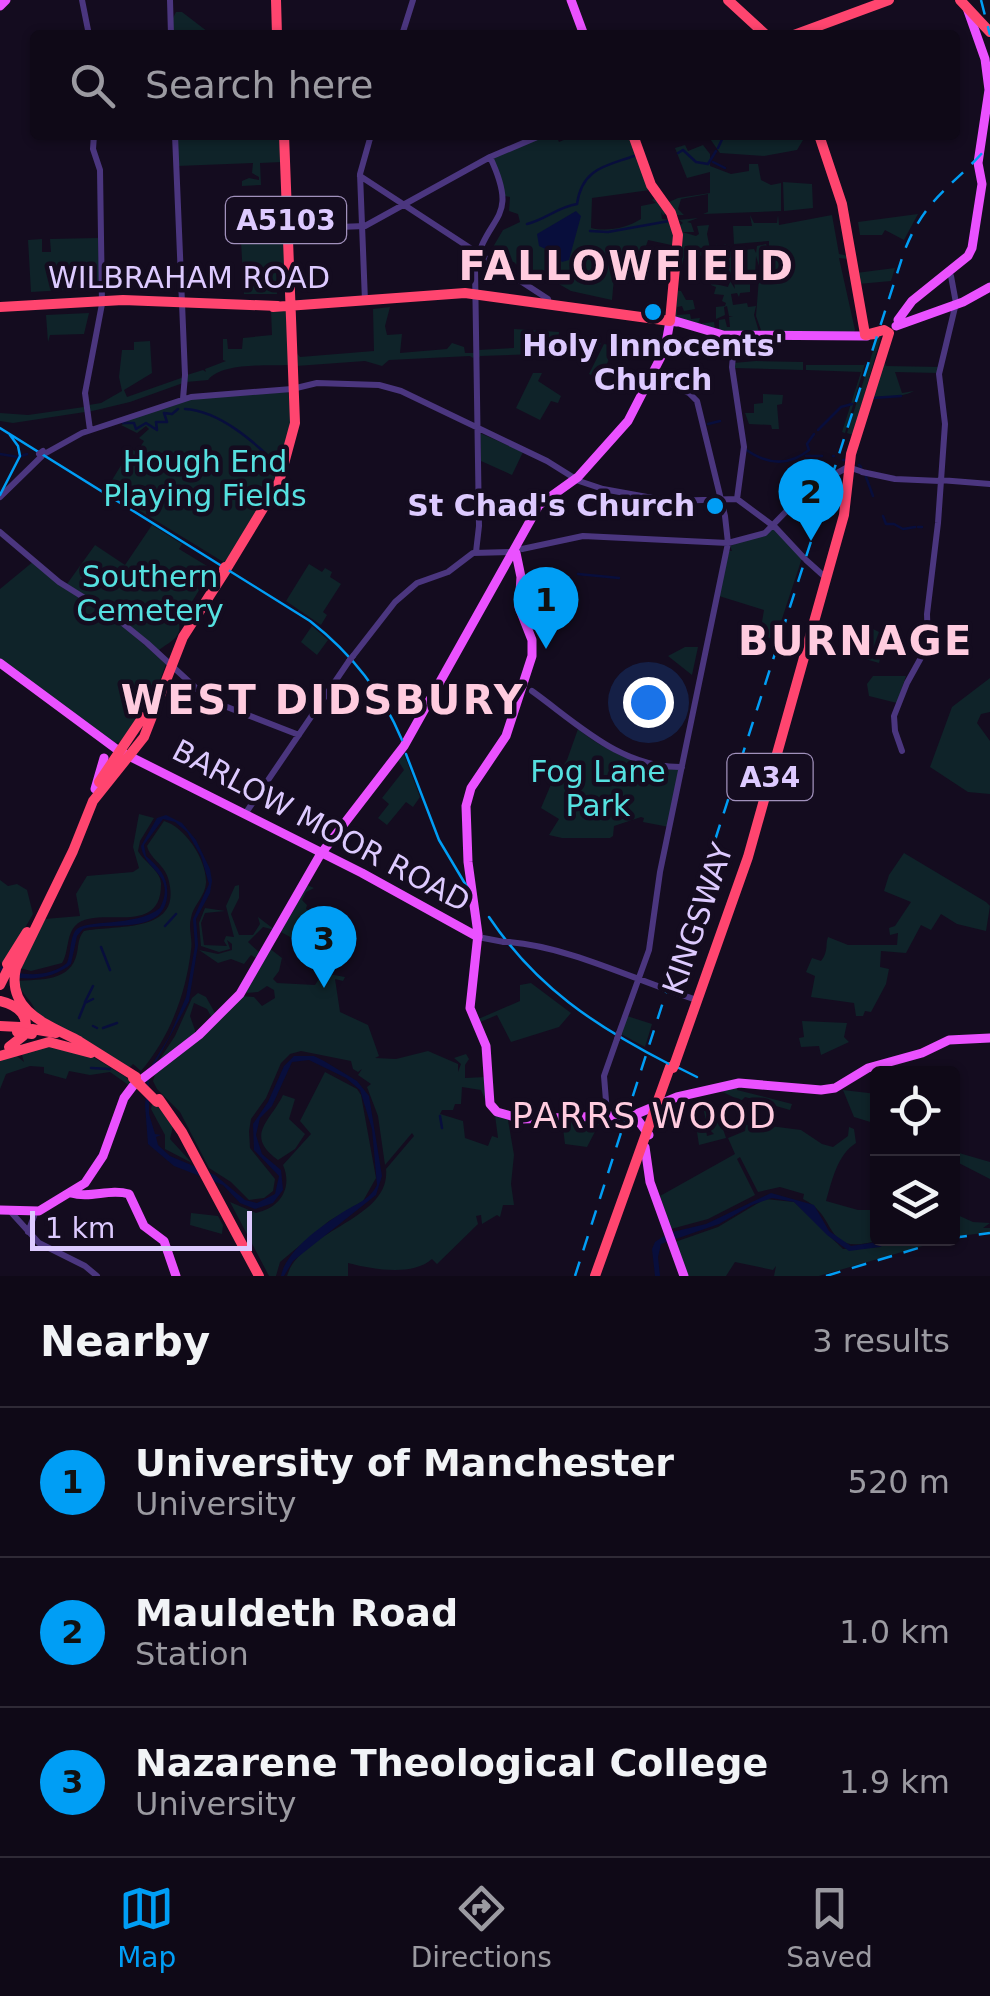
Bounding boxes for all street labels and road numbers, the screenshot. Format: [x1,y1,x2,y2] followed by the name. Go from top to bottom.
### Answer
[226,197,346,243] road number: A5103
[48,260,330,295] street label: WILBRAHAM ROAD
[167,732,476,919] street label: BARLOW MOOR ROAD
[728,754,812,800] road number: A34
[655,838,740,999] street label: KINGSWAY

